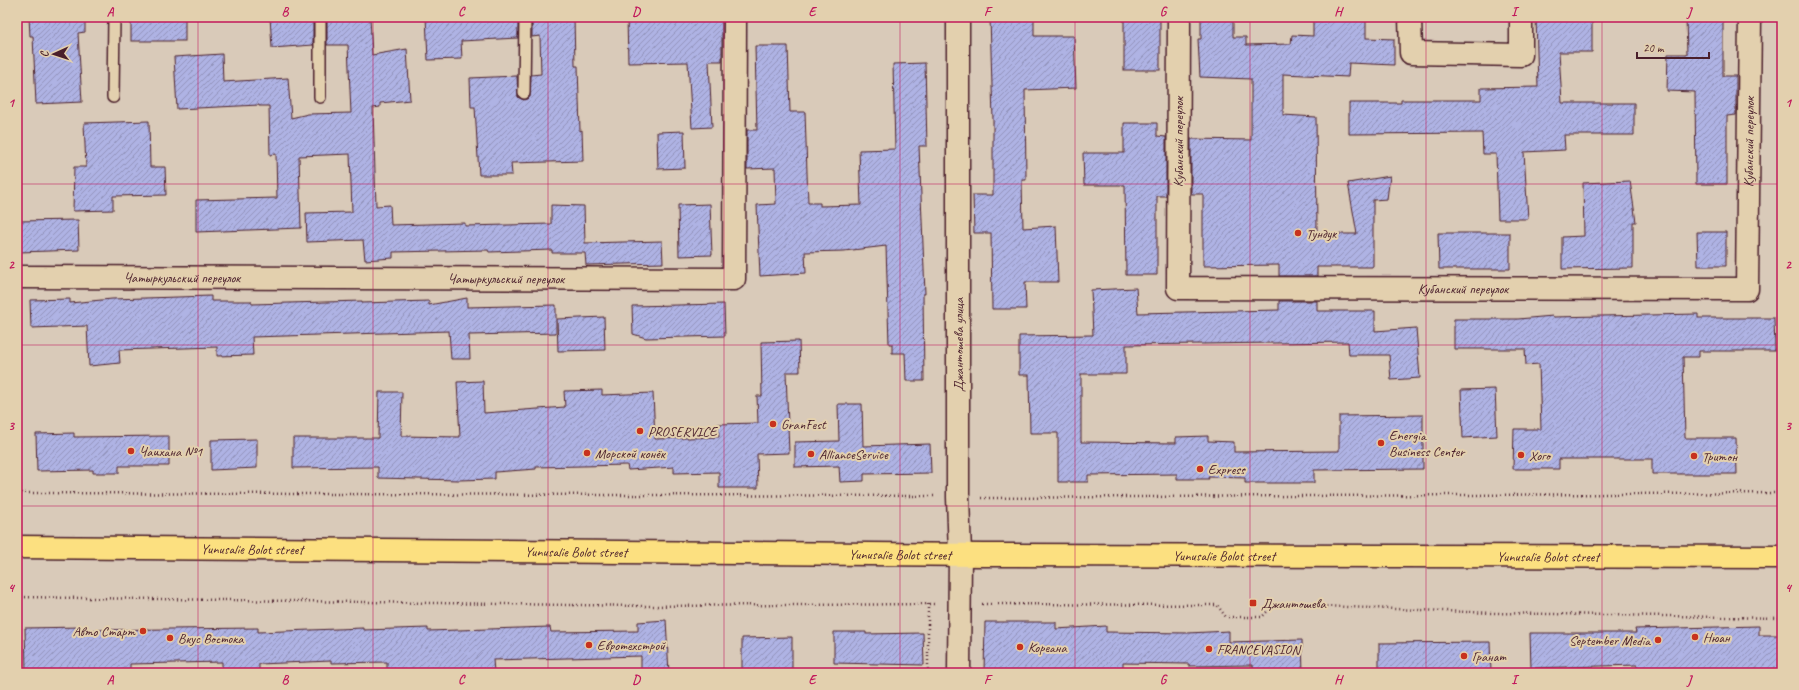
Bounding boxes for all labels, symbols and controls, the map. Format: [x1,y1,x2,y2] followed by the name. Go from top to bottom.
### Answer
[107,4,115,20] text: A
[282,4,290,20] text: B
[458,4,466,20] text: C
[632,4,641,20] text: D
[809,4,818,20] text: E
[984,4,993,20] text: F
[1160,4,1168,20] text: G
[1334,4,1344,20] text: H
[1511,4,1520,20] text: I
[1686,4,1693,20] text: J
[34,34,74,74] north arrow
[1637,34,1709,60] scale bar
[1643,40,1665,56] text: 20 m
[37,50,51,58] text: С
[8,95,16,111] text: 1
[1170,95,1187,187] street label: Кубанский переулок
[1740,95,1758,187] street label: Кубанский переулок
[1785,95,1793,111] text: 1
[1306,225,1337,242] place label: Тундук
[1293,228,1303,238] marker: Тундук
[8,257,15,273] text: 2
[1785,257,1792,273] text: 2
[124,269,242,287] street label: Чатыркульский переулок
[448,270,566,288] street label: Чатыркульский переулок
[1418,280,1510,298] street label: Кубанский переулок
[950,297,967,392] street label: Джантошева улица
[781,416,827,433] place label: GranFest
[8,418,15,434] text: 3
[1785,418,1792,434] text: 3
[768,419,778,429] marker: GranFest
[648,423,718,440] place label: PROSERVICE
[635,426,645,436] marker: PROSERVICE
[1389,427,1466,460] place label: Energia Business Center
[1376,438,1386,448] marker: Energia Business Center
[139,443,203,460] place label: Чаихана №1
[595,445,667,462] place label: Морской конёк
[126,446,136,456] marker: Чаихана №1
[819,446,889,463] place label: AllianceService
[1529,447,1552,464] place label: Хого
[582,448,592,458] marker: Морской конёк
[1702,448,1738,465] place label: Тритон
[806,449,816,459] marker: AllianceService
[1516,450,1526,460] marker: Хого
[1689,451,1699,461] marker: Тритон
[1208,461,1246,478] place label: Express
[1195,464,1205,474] marker: Express
[201,541,306,558] street label: Yunusalie Bolot street
[525,543,630,561] street label: Yunusalie Bolot street
[849,546,954,564] street label: Yunusalie Bolot street
[1173,547,1277,565] street label: Yunusalie Bolot street
[1497,548,1601,566] street label: Yunusalie Bolot street
[8,580,16,596] text: 4
[1785,580,1793,596] text: 4
[1261,595,1327,612] place label: Джантошева
[1248,598,1258,608] marker: Джантошева
[73,623,136,640] place label: Авто Старт
[138,626,148,636] marker: Авто Старт
[1703,629,1731,646] place label: Нюан
[178,630,244,647] place label: Вкус Востока
[1569,632,1651,649] place label: September Media
[1690,632,1700,642] marker: Нюан
[165,633,175,643] marker: Вкус Востока
[1653,635,1663,645] marker: September Media
[597,637,666,654] place label: Евротехстрой
[1028,639,1067,656] place label: Кореана
[584,640,594,650] marker: Евротехстрой
[1217,641,1302,658] place label: FRANCEVASION
[1015,642,1025,652] marker: Кореана
[1204,644,1214,654] marker: FRANCEVASION
[1472,648,1507,665] place label: Гранат
[1459,651,1469,661] marker: Гранат
[107,672,115,688] text: A
[282,672,290,688] text: B
[458,672,466,688] text: C
[632,672,641,688] text: D
[809,672,818,688] text: E
[984,672,993,688] text: F
[1160,672,1168,688] text: G
[1334,672,1344,688] text: H
[1511,672,1520,688] text: I
[1686,672,1693,688] text: J

